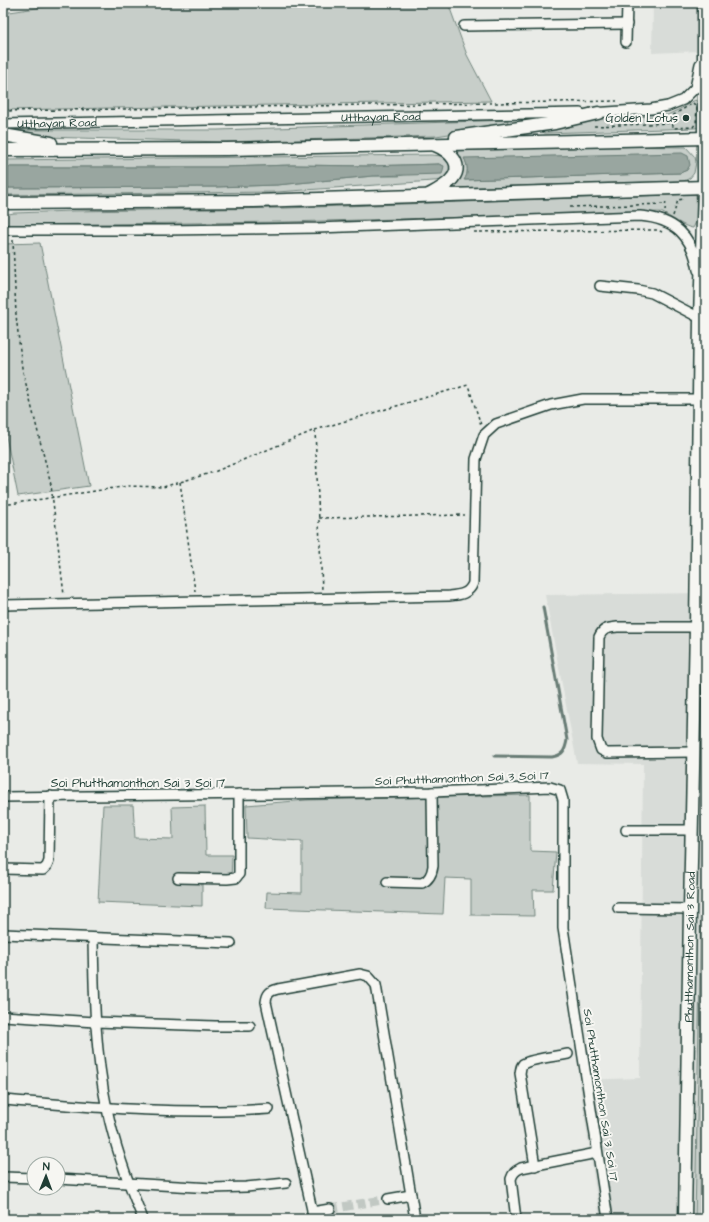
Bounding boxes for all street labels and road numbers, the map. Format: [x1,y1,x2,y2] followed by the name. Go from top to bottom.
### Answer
[341,108,421,127] street label: Utthayan Road
[17,114,97,133] street label: Utthayan Road
[375,767,550,790] street label: Soi Phutthamonthon Sai 3 Soi 17
[51,775,226,792] street label: Soi Phutthamonthon Sai 3 Soi 17
[680,871,700,1023] street label: Phutthamonthon Sai 3 Road
[578,1008,623,1183] street label: Soi Phutthamonthon Sai 3 Soi 17

